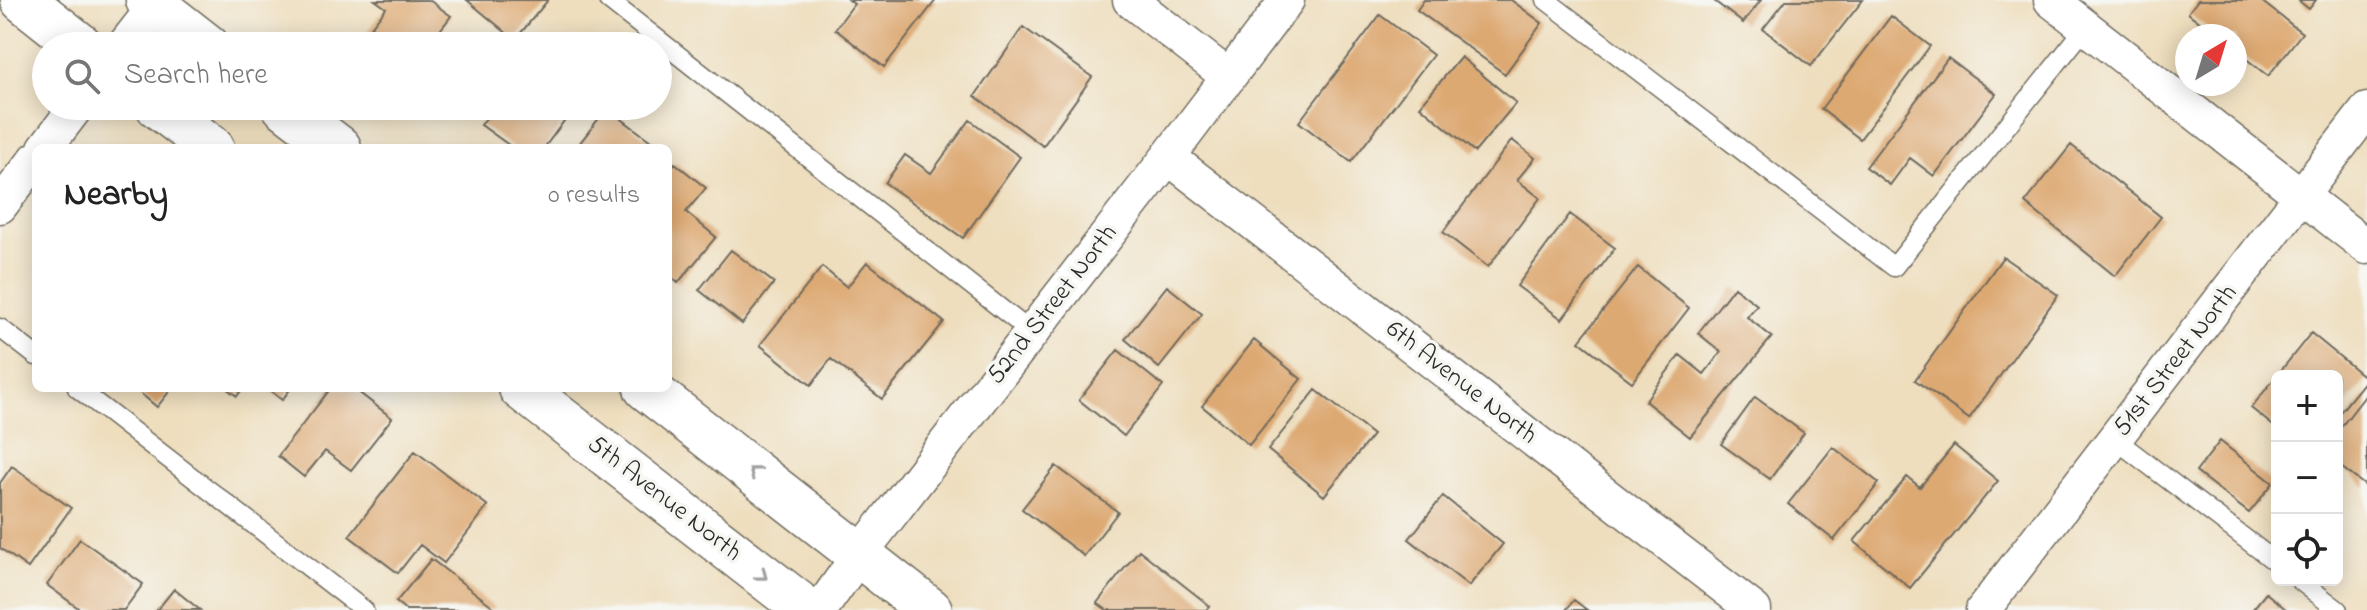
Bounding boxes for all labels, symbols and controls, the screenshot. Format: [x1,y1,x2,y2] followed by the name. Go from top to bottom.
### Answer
[2175,24,2247,96] north arrow
[32,32,672,120] search box
[60,54,104,98] icon: search
[124,54,268,98] text: Search here
[64,171,168,221] text: Nearby
[548,177,640,215] text: 0 results
[978,217,1128,393] street label: 52nd Street North
[2104,277,2248,445] street label: 51st Street North
[1377,312,1545,454] street label: 6th Avenue North
[2271,370,2343,586] map controls
[2271,370,2343,442] button: +
[579,426,749,572] street label: 5th Avenue North
[2271,442,2343,514] button: −
[748,468,763,482] one-way arrow
[2271,514,2343,586] button: locate
[753,565,768,579] one-way arrow

